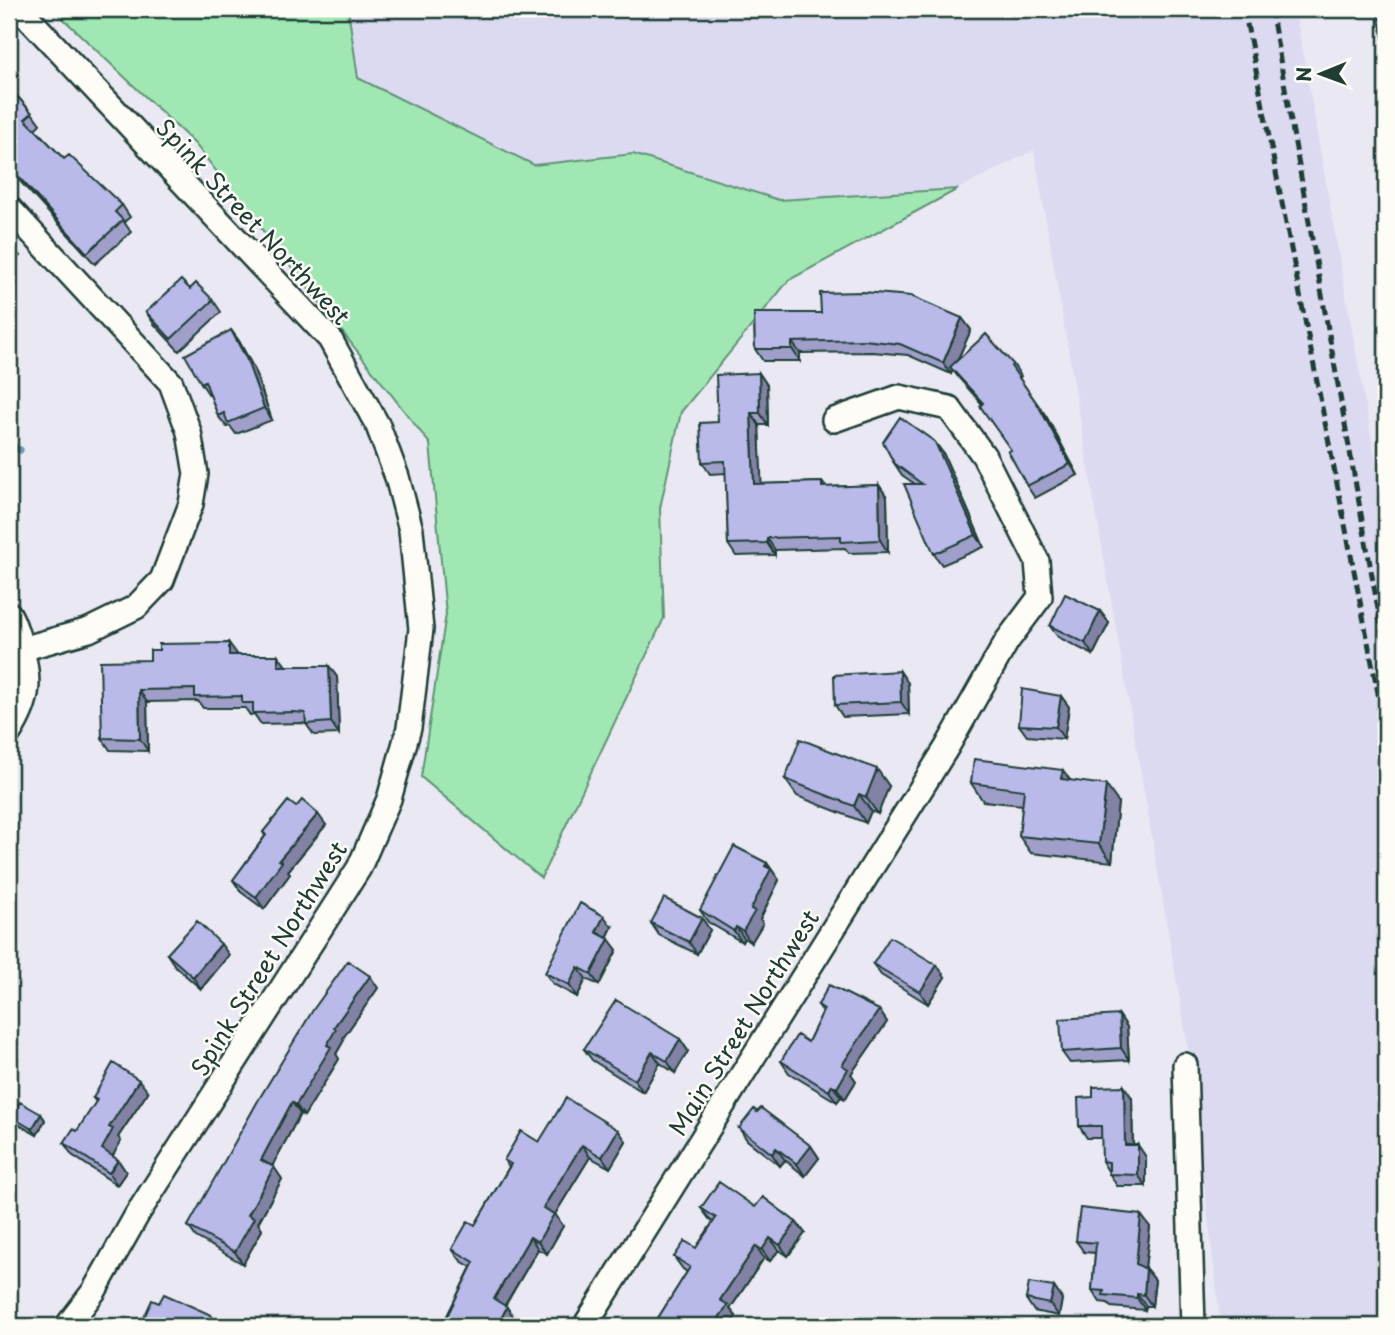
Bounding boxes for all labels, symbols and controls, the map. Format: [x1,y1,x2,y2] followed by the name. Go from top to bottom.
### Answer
[1286,38,1356,108] north arrow
[1289,67,1317,82] text: N
[148,110,360,332] street label: Spink Street Northwest
[181,834,355,1082] street label: Spink Street Northwest
[659,902,827,1142] street label: Main Street Northwest

